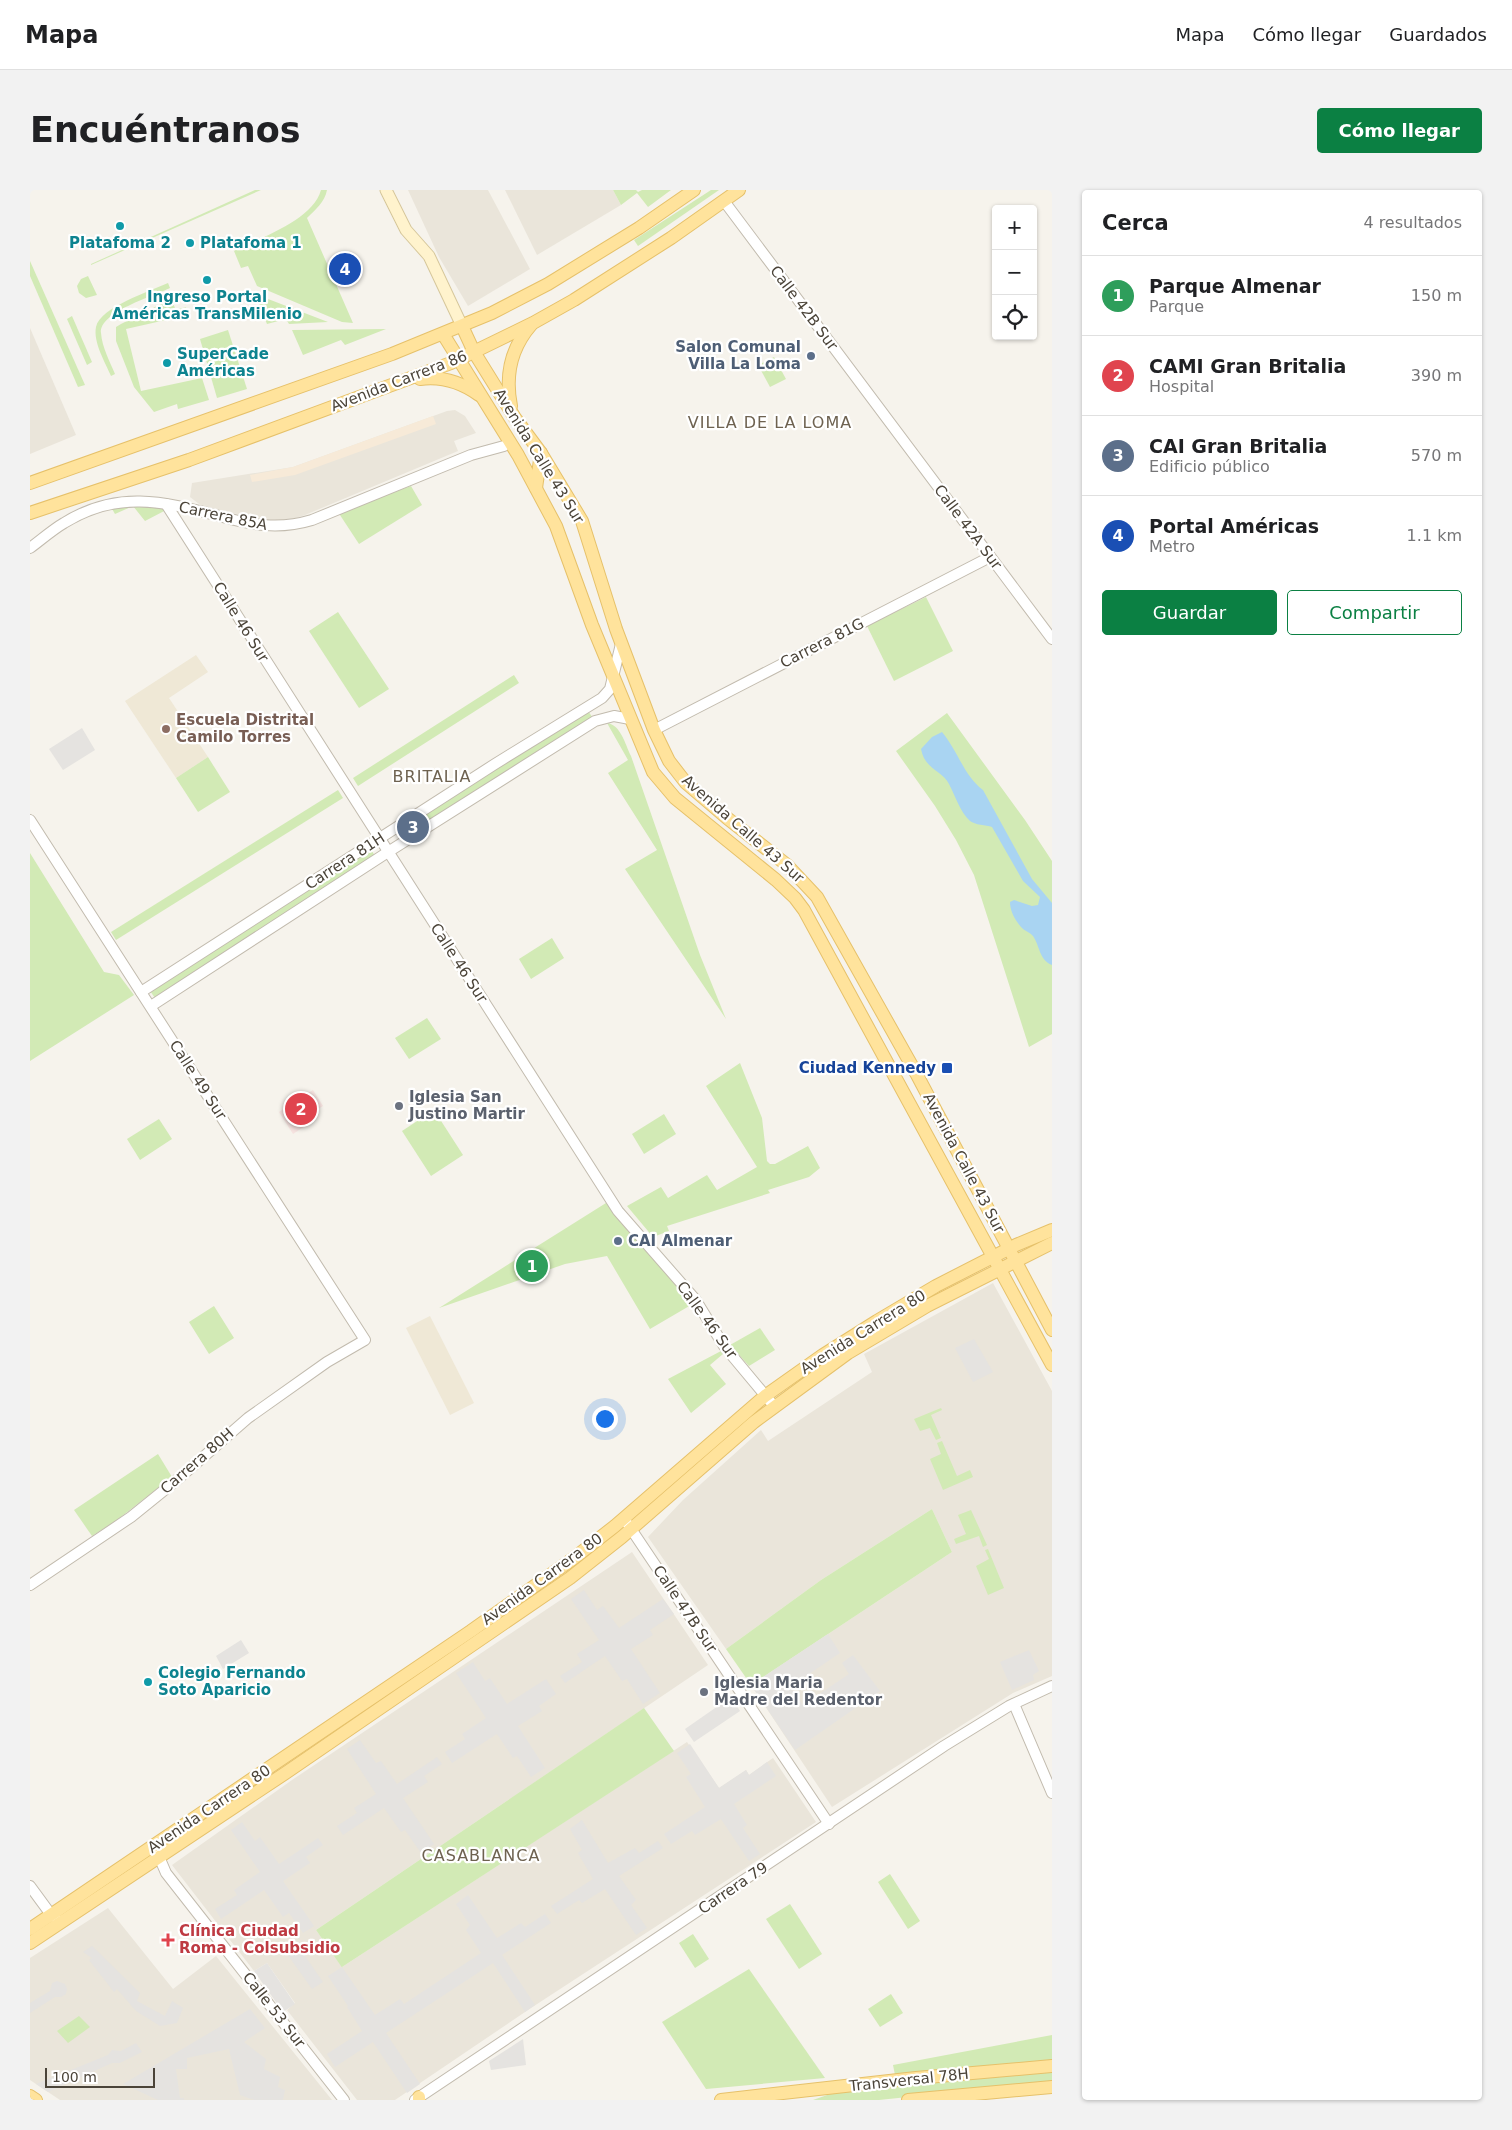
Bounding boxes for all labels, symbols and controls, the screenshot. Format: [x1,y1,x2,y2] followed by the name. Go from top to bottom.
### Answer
[25,21,98,49] text: Mapa
[1175,24,1224,45] text: Mapa
[1252,24,1361,45] text: Cómo llegar
[1389,24,1487,45] text: Guardados
[1317,108,1482,153] button: Cómo llegar
[30,110,301,150] text: Encuéntranos
[992,205,1037,340] map controls
[992,205,1037,250] button: +
[1102,211,1169,235] text: Cerca
[1363,213,1462,232] text: 4 resultados
[114,220,126,232] marker: Platafoma 2
[69,234,171,252] place label: Platafoma 2
[200,234,302,252] place label: Platafoma 1
[184,237,196,249] marker: Platafoma 1
[329,250,361,288] pin: 4
[992,250,1037,295] button: −
[766,262,842,355] street label: Calle 42B Sur
[201,274,213,286] marker: Ingreso Portal Américas TransMilenio
[1149,275,1321,297] text: Parque Almenar
[1112,286,1124,305] text: 1
[1411,286,1462,305] text: 150 m
[112,288,302,323] place label: Ingreso Portal Américas TransMilenio
[992,295,1037,340] button: locate
[1149,297,1204,316] text: Parque
[675,338,801,373] place label: Salon Comunal Villa La Loma
[177,345,269,380] place label: SuperCade Américas
[328,347,470,415] street label: Avenida Carrera 86
[805,350,817,362] marker: Salon Comunal Villa La Loma
[1149,355,1346,377] text: CAMI Gran Britalia
[161,357,173,369] marker: SuperCade Américas
[1112,366,1124,385] text: 2
[1411,366,1462,385] text: 390 m
[1149,377,1214,396] text: Hospital
[490,385,588,527] street label: Avenida Calle 43 Sur
[688,413,852,432] district label: VILLA DE LA LOMA
[1149,435,1327,457] text: CAI Gran Britalia
[1112,446,1124,465] text: 3
[1411,446,1462,465] text: 570 m
[1149,457,1270,476] text: Edificio público
[930,481,1006,574] street label: Calle 42A Sur
[177,498,270,534] street label: Carrera 85A
[1149,515,1319,537] text: Portal Américas
[1112,526,1124,545] text: 4
[1407,526,1462,545] text: 1.1 km
[1149,537,1195,556] text: Metro
[209,579,273,666] street label: Calle 46 Sur
[1102,590,1277,635] button: Guardar
[1287,590,1462,635] button: Compartir
[777,614,867,672] street label: Carrera 81G
[176,711,314,746] place label: Escuela Distrital Camilo Torres
[160,723,172,735] marker: Escuela Distrital Camilo Torres
[393,767,471,786] district label: BRITALIA
[678,771,808,887] street label: Avenida Calle 43 Sur
[397,808,429,846] pin: 3
[302,829,388,893] street label: Carrera 81H
[427,920,492,1007] street label: Calle 46 Sur
[166,1037,231,1124] street label: Calle 49 Sur
[799,1059,936,1077] place label: Ciudad Kennedy
[940,1061,954,1075] marker: Ciudad Kennedy
[408,1088,525,1123] place label: Iglesia San Justino Martir
[285,1090,317,1128] pin: 2
[920,1090,1009,1237] street label: Avenida Calle 43 Sur
[393,1100,405,1112] marker: Iglesia San Justino Martir
[628,1232,733,1250] place label: CAI Almenar
[612,1235,624,1247] marker: CAI Almenar
[516,1247,548,1285] pin: 1
[673,1278,742,1363] street label: Calle 46 Sur
[797,1286,929,1378] street label: Avenida Carrera 80
[592,1406,618,1432] your location
[157,1424,237,1498] street label: Carrera 80H
[478,1529,606,1629] street label: Avenida Carrera 80
[649,1562,721,1657] street label: Calle 47B Sur
[158,1664,306,1699] place label: Colegio Fernando Soto Aparicio
[714,1674,883,1709] place label: Iglesia Maria Madre del Redentor
[142,1676,154,1688] marker: Colegio Fernando Soto Aparicio
[698,1686,710,1698] marker: Iglesia Maria Madre del Redentor
[144,1761,274,1857] street label: Avenida Carrera 80
[422,1846,540,1865] district label: CASABLANCA
[695,1858,771,1918] street label: Carrera 79
[179,1922,340,1957] place label: Clínica Ciudad Roma - Colsubsidio
[161,1933,175,1947] marker: Clínica Ciudad Roma - Colsubsidio
[239,1969,310,2052] street label: Calle 53 Sur
[45,2065,155,2088] scale bar
[847,2065,970,2095] street label: Transversal 78H
[52,2069,97,2085] text: 100 m

